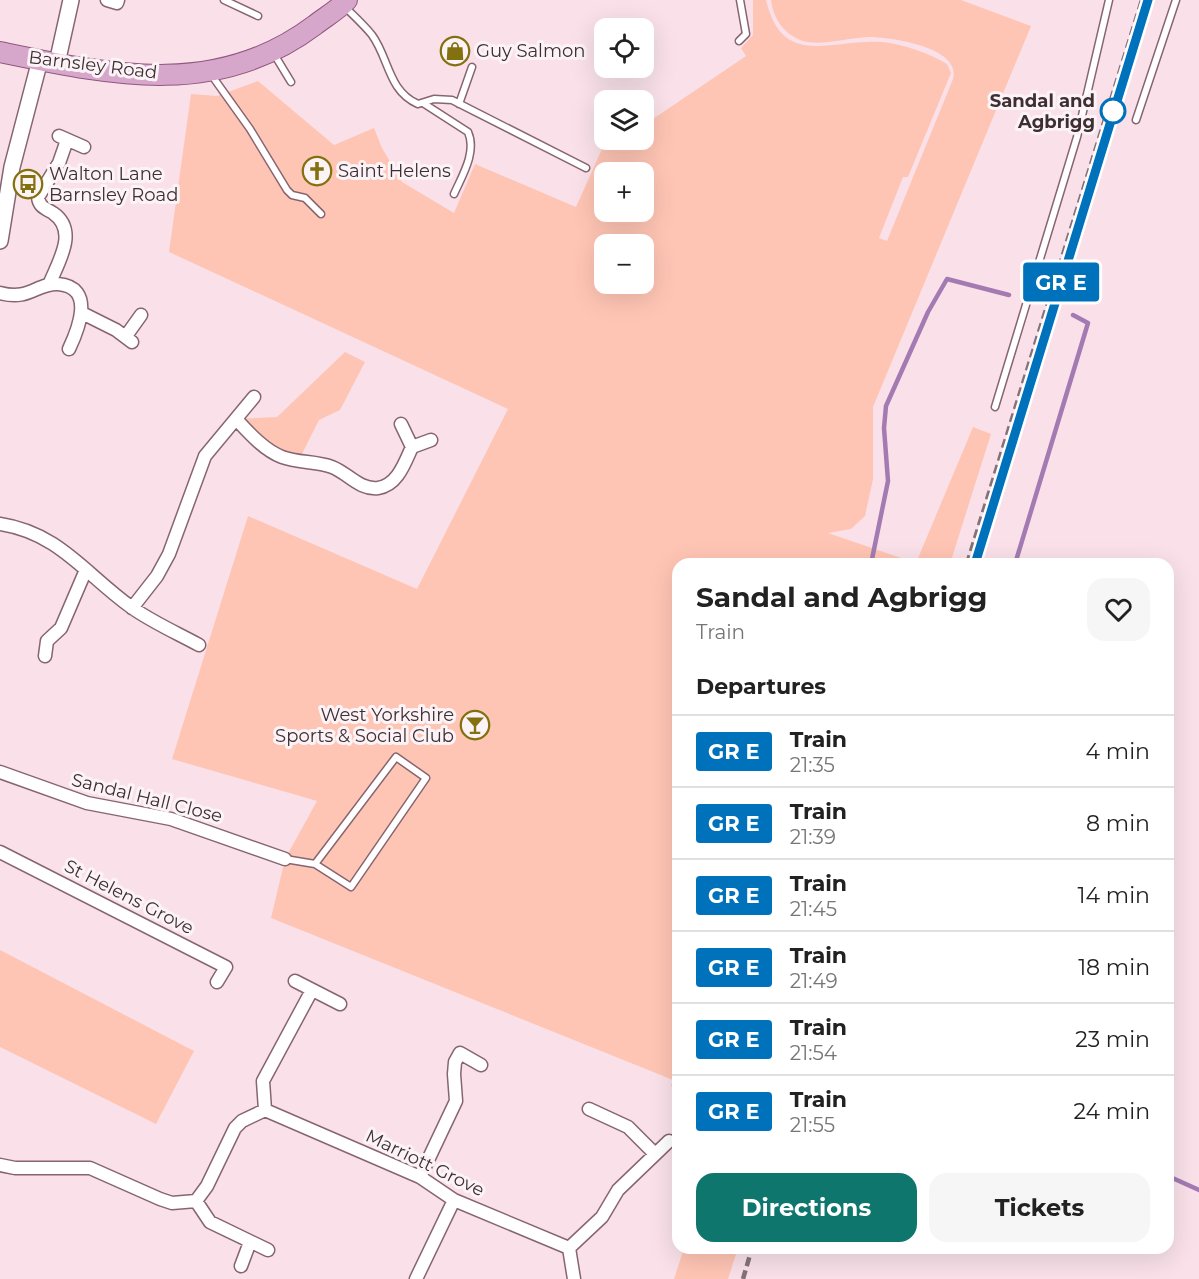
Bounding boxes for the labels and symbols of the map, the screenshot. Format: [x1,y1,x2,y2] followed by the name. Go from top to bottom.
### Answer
[439,35,471,67] shop icon: Guy Salmon
[476,40,586,62] place label: Guy Salmon
[27,46,159,84] street label: Barnsley Road
[990,90,1095,133] place label: Sandal and Agbrigg
[1100,98,1126,124] marker: Sandal and Agbrigg
[301,155,333,187] church icon: Saint Helens
[338,160,451,182] place label: Saint Helens
[49,163,178,206] place label: Walton Lane Barnsley Road
[12,168,44,200] bus stop icon: Walton Lane Barnsley Road
[1019,262,1103,302] line badge: GR E
[275,704,454,747] place label: West Yorkshire Sports & Social Club
[459,709,491,741] bar icon: West Yorkshire Sports & Social Club
[69,769,225,827] street label: Sandal Hall Close
[61,855,197,939] street label: St Helens Grove
[362,1125,488,1201] street label: Marriott Grove

